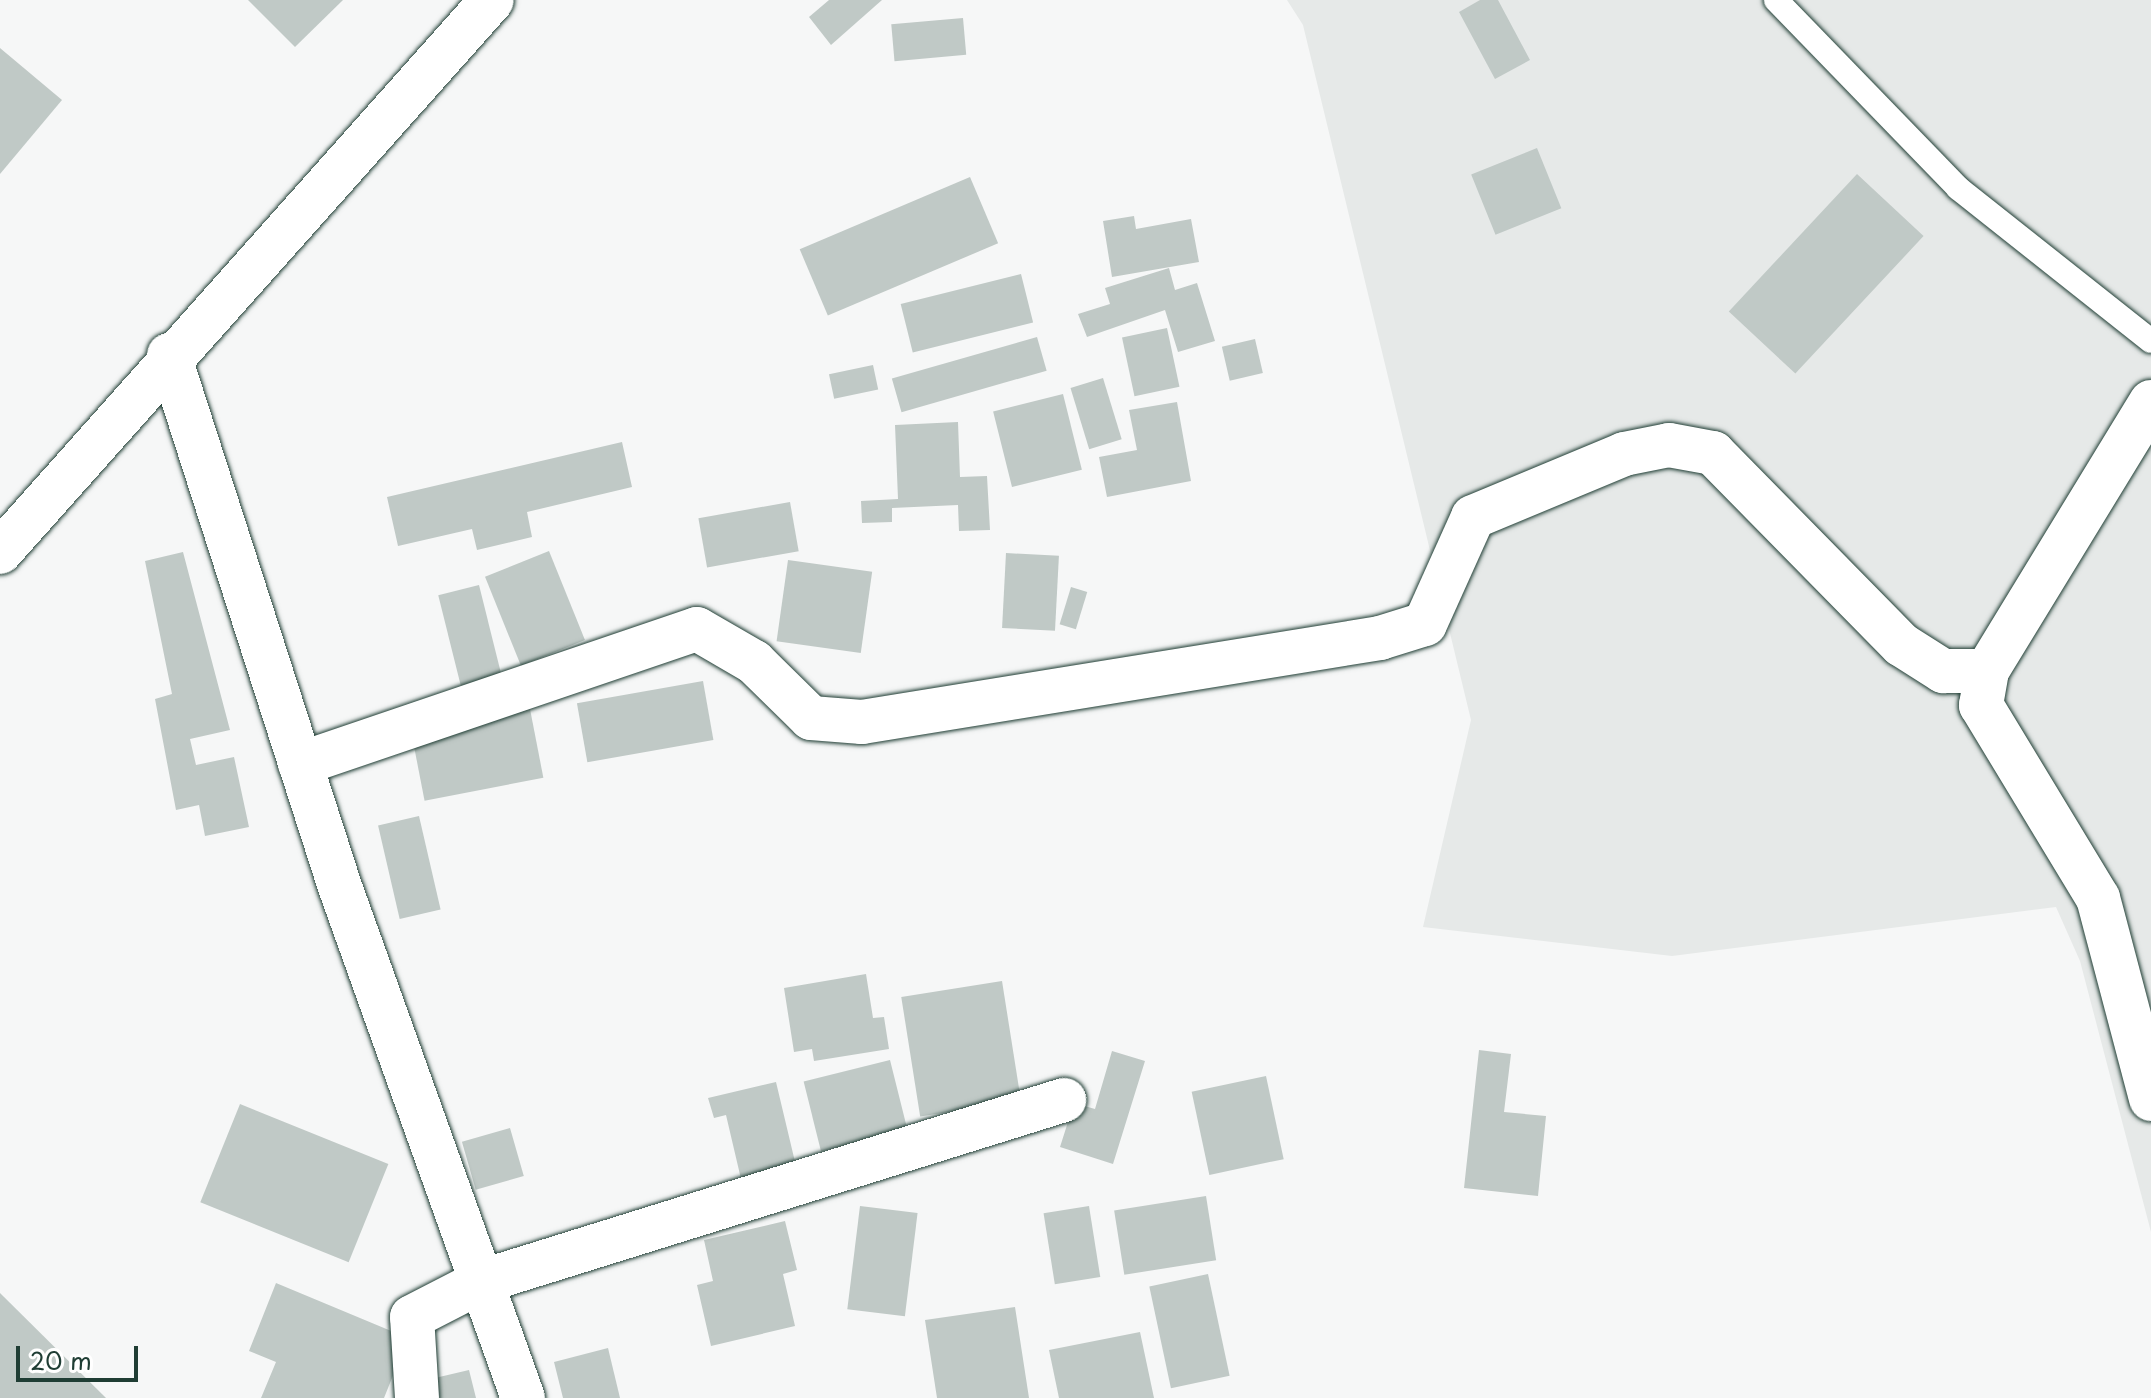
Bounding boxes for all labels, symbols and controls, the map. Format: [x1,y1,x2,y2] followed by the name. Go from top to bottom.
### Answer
[20,1330,142,1380] scale bar
[30,1342,92,1378] text: 20 m

